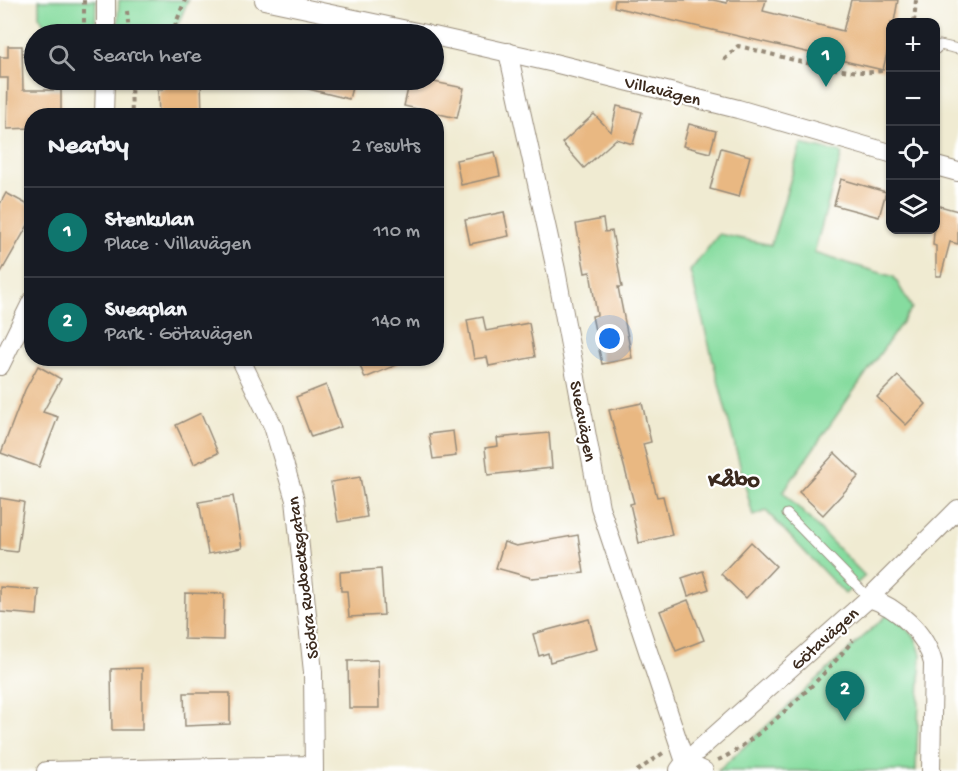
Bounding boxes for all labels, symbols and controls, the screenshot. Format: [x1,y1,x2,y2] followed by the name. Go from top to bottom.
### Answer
[886,18,940,234] map controls
[886,18,940,72] button: +
[24,24,444,90] search box
[806,38,846,87] pin: 1
[45,41,78,74] icon: search
[93,44,201,70] text: Search here
[886,72,940,126] button: −
[621,73,703,112] street label: Villavägen
[886,126,940,180] button: locate
[48,132,129,163] text: Nearby
[351,136,420,159] text: 2 results
[886,180,940,234] button: layers
[105,208,194,234] text: Stenkulan
[63,221,72,244] text: 1
[374,221,420,244] text: 110 m
[105,234,251,257] text: Place · Villavägen
[105,298,187,324] text: Sveaplan
[63,311,72,334] text: 2
[372,311,420,334] text: 140 m
[105,324,252,347] text: Park · Götavägen
[595,324,624,353] your location
[563,379,600,464] street label: Sveavägen
[707,467,760,496] district label: Kåbo
[284,495,325,660] street label: Södra Rudbecksgatan
[787,604,864,676] street label: Götavägen
[826,672,864,721] pin: 2

